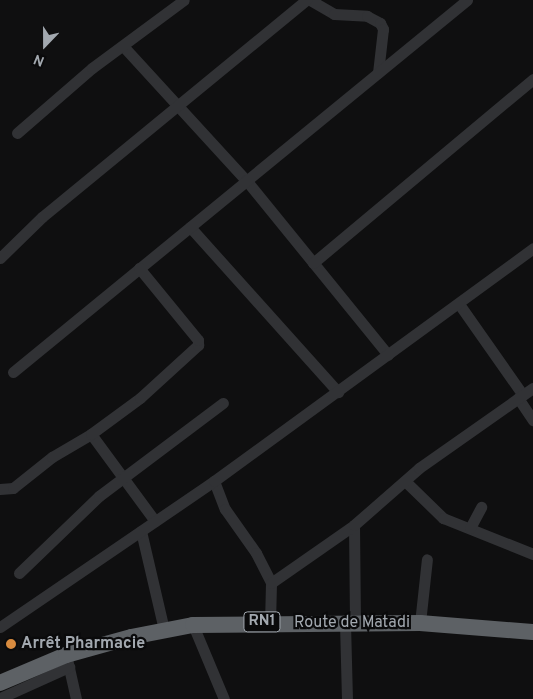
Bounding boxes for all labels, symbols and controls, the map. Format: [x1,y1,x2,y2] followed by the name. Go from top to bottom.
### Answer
[20,20,70,70] north arrow
[31,50,47,69] text: N
[243,610,281,634] road number: RN1
[294,613,410,633] street label: Route de Matadi
[21,634,145,654] place label: Arrêt Pharmacie
[5,638,17,650] marker: Arrêt Pharmacie

